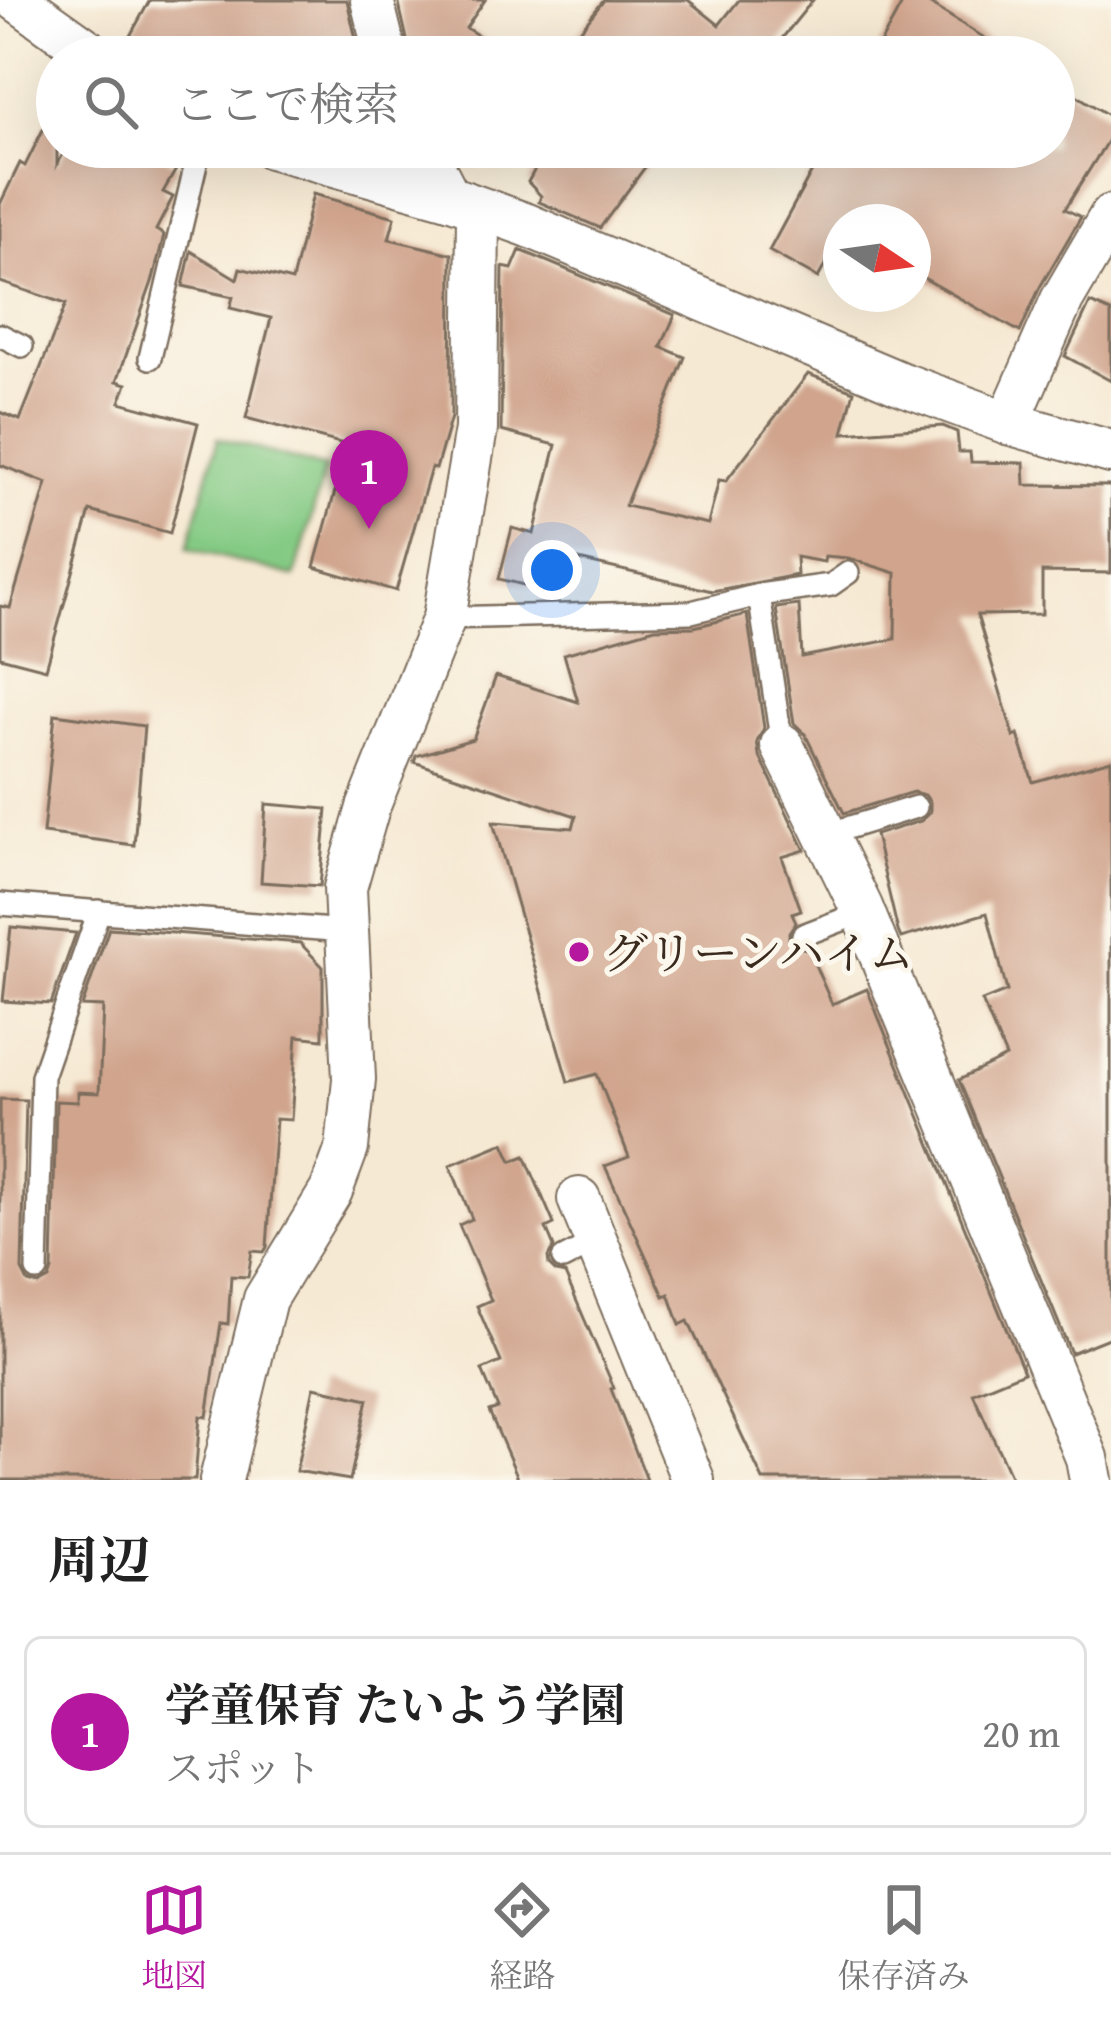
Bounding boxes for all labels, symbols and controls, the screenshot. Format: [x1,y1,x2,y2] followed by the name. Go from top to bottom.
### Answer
[36,36,1075,168] search box
[78,69,144,135] icon: search
[174,71,399,136] text: ここで検索
[823,204,931,312] north arrow
[330,430,408,529] pin: 1
[522,540,582,600] your location
[603,920,914,985] place label: グリーンハイム
[566,939,592,965] marker: グリーンハイム
[48,1522,150,1597] text: 周辺
[165,1672,625,1737] text: 学童保育 たいよう学園
[80,1704,100,1761] text: 1
[982,1704,1060,1761] text: 20 m
[165,1739,321,1796] text: スポット
[141,1877,207,1999] tab: 地図
[489,1877,555,1999] tab: 経路
[838,1877,970,1999] tab: 保存済み

